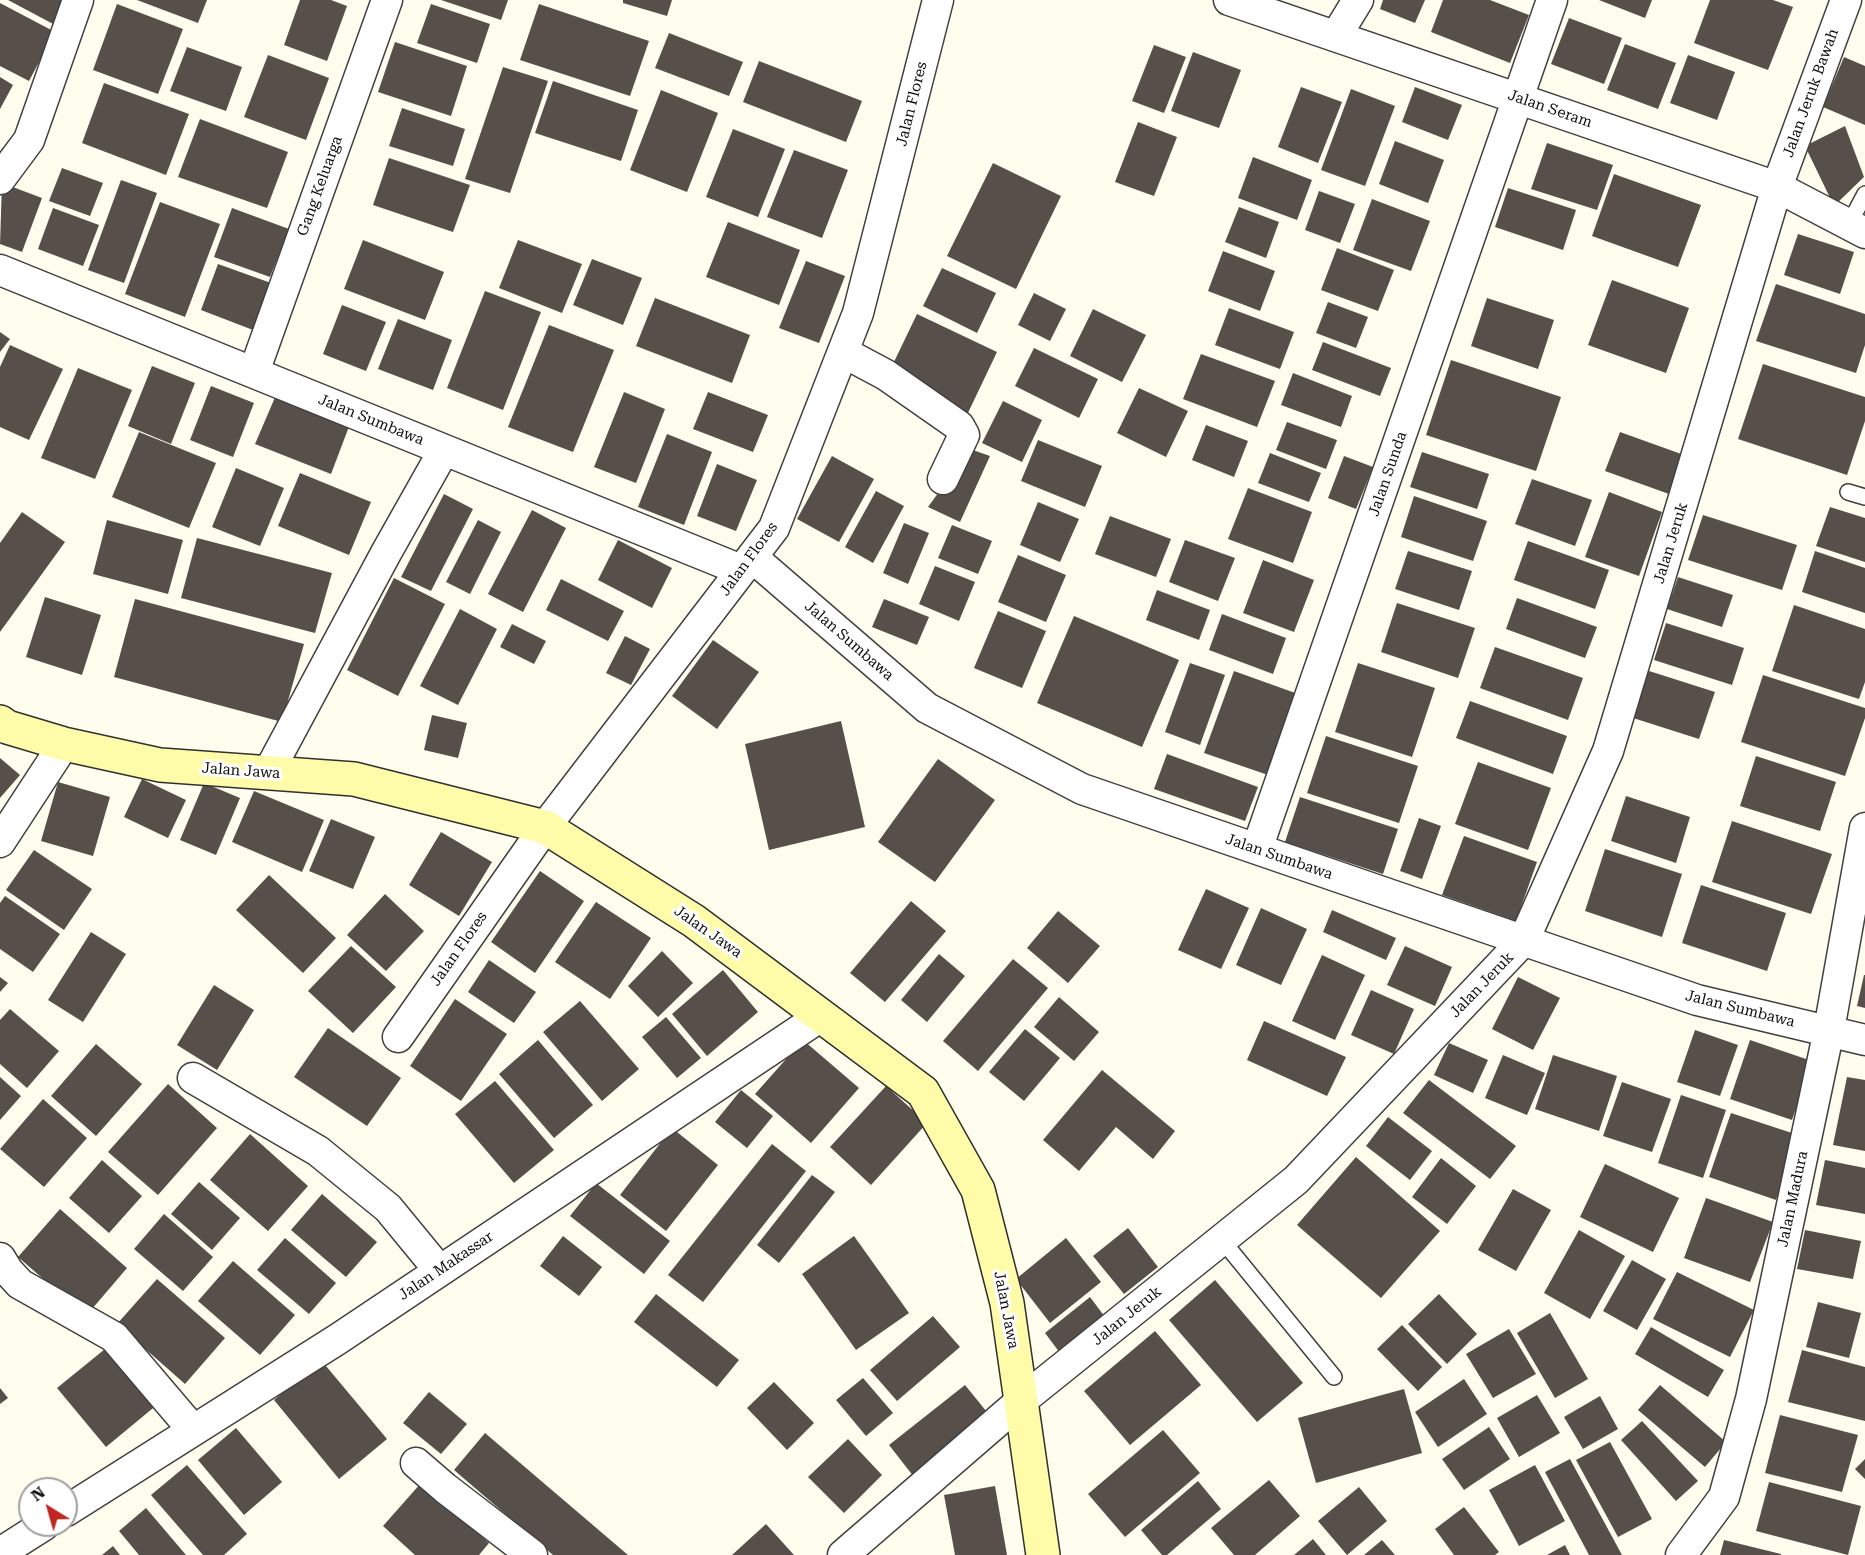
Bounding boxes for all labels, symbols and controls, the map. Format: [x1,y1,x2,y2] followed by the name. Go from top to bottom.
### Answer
[1779,26,1843,160] street label: Jalan Jeruk Bawah
[893,60,931,148] street label: Jalan Flores
[1505,86,1595,132] street label: Jalan Seram
[294,133,346,239] street label: Gang Keluarga
[316,391,426,449] street label: Jalan Sumbawa
[1365,429,1411,519] street label: Jalan Sunda
[1650,500,1692,586] street label: Jalan Jeruk
[716,519,782,599] street label: Jalan Flores
[801,597,897,685] street label: Jalan Sumbawa
[201,759,281,783] street label: Jalan Jawa
[1223,830,1335,884] street label: Jalan Sumbawa
[671,902,745,962] street label: Jalan Jawa
[427,908,491,990] street label: Jalan Flores
[1446,949,1518,1021] street label: Jalan Jeruk
[1683,987,1797,1031] street label: Jalan Sumbawa
[1774,1149,1812,1249] street label: Jalan Madura
[395,1228,497,1304] street label: Jalan Makassar
[990,1270,1022,1350] street label: Jalan Jawa
[1089,1283,1165,1349] street label: Jalan Jeruk
[18,1477,78,1537] north arrow
[27,1483,49,1505] text: N

